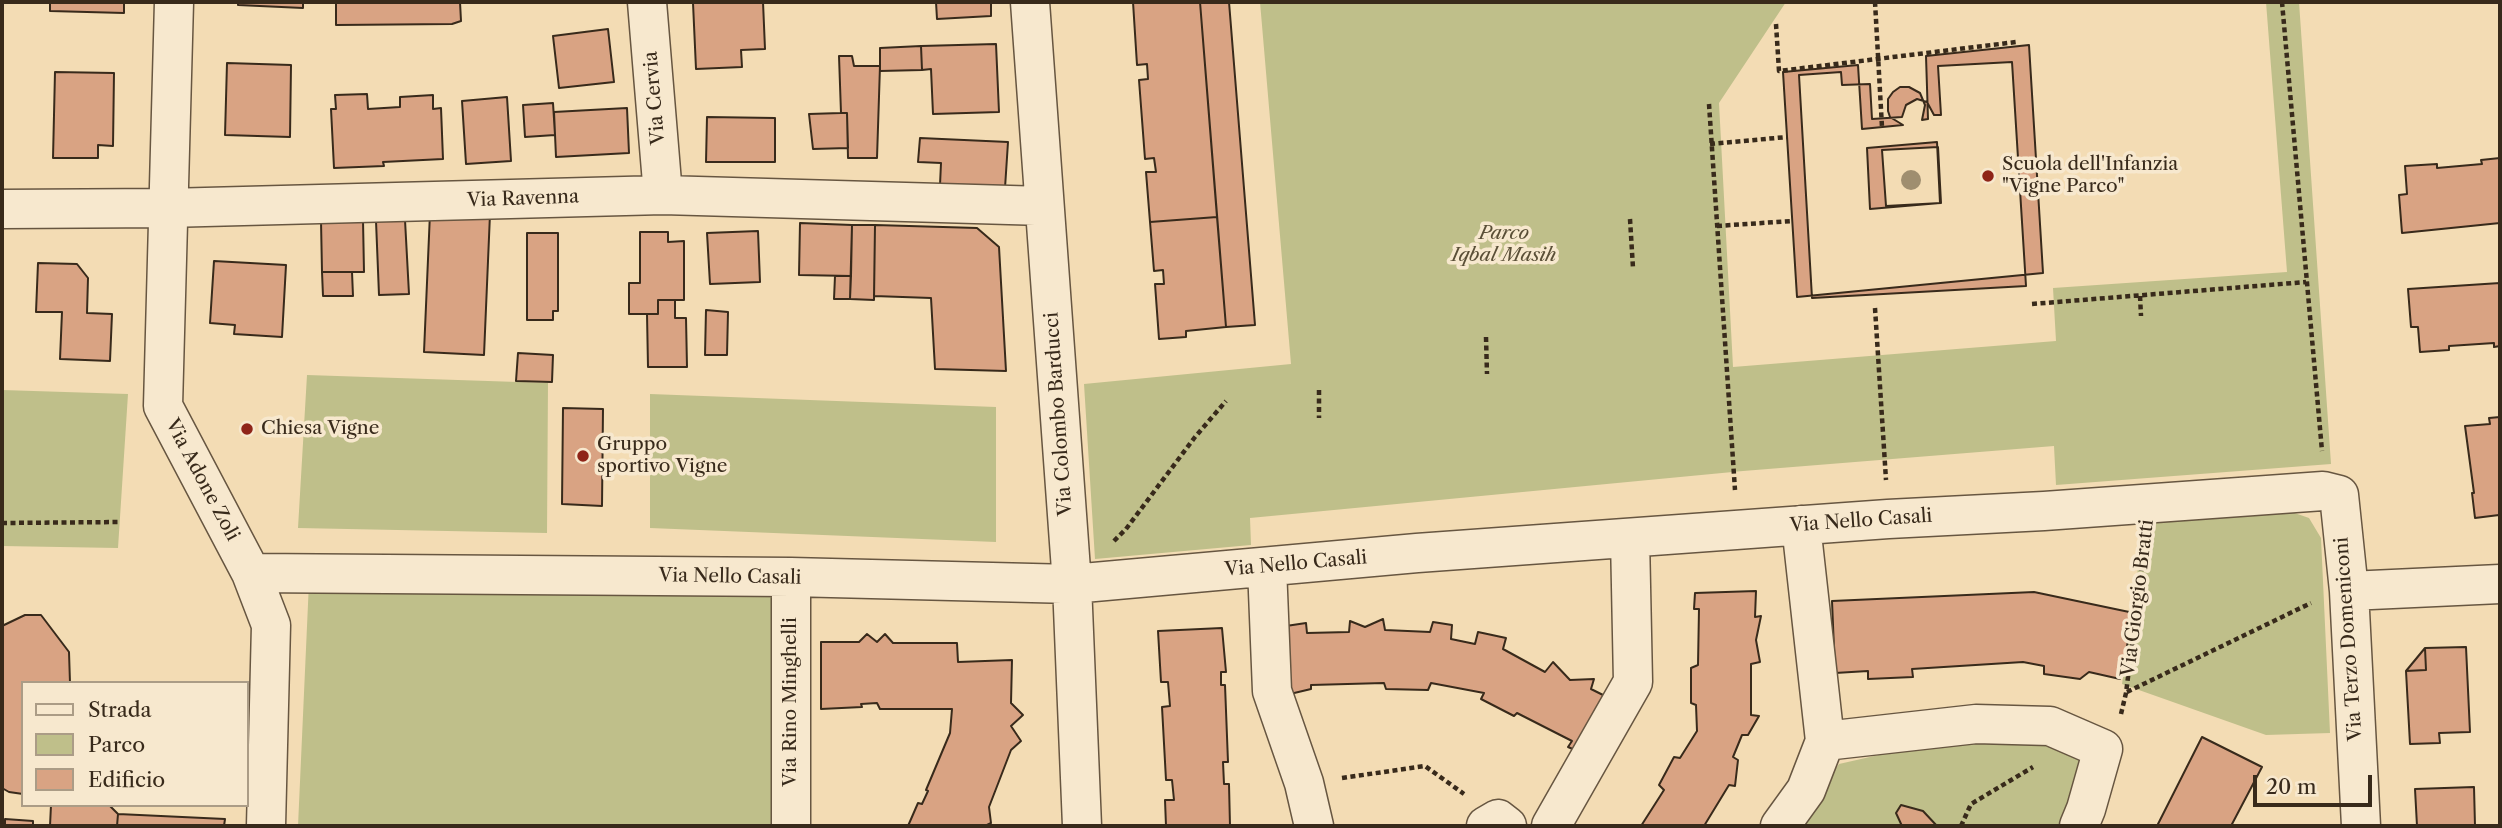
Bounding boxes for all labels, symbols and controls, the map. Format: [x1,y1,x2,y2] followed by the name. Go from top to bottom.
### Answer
[640,50,670,146] street label: Via Cervia
[2002,154,2178,198] place label: Scuola dell'Infanzia "Vigne Parco"
[1980,168,1996,184] marker: Scuola dell'Infanzia "Vigne Parco"
[467,186,579,212] street label: Via Ravenna
[1452,223,1556,267] park label: Parco Iqbal Masih
[1041,311,1077,517] street label: Via Colombo Barducci
[160,415,244,545] street label: Via Adone Zoli
[261,418,379,440] place label: Chiesa Vigne
[239,421,255,437] marker: Chiesa Vigne
[597,434,727,478] place label: Gruppo sportivo Vigne
[575,448,591,464] marker: Gruppo sportivo Vigne
[1789,505,1933,537] street label: Via Nello Casali
[2117,518,2159,678] street label: Via Giorgio Bratti
[2330,536,2368,742] street label: Via Terzo Domeniconi
[1224,546,1368,582] street label: Via Nello Casali
[658,564,802,590] street label: Via Nello Casali
[780,617,802,787] street label: Via Rino Minghelli
[21,681,248,807] legend
[88,697,152,722] text: Strada
[88,732,145,757] text: Parco
[2257,762,2376,806] scale bar
[88,767,165,792] text: Edificio
[2266,774,2317,799] text: 20 m

